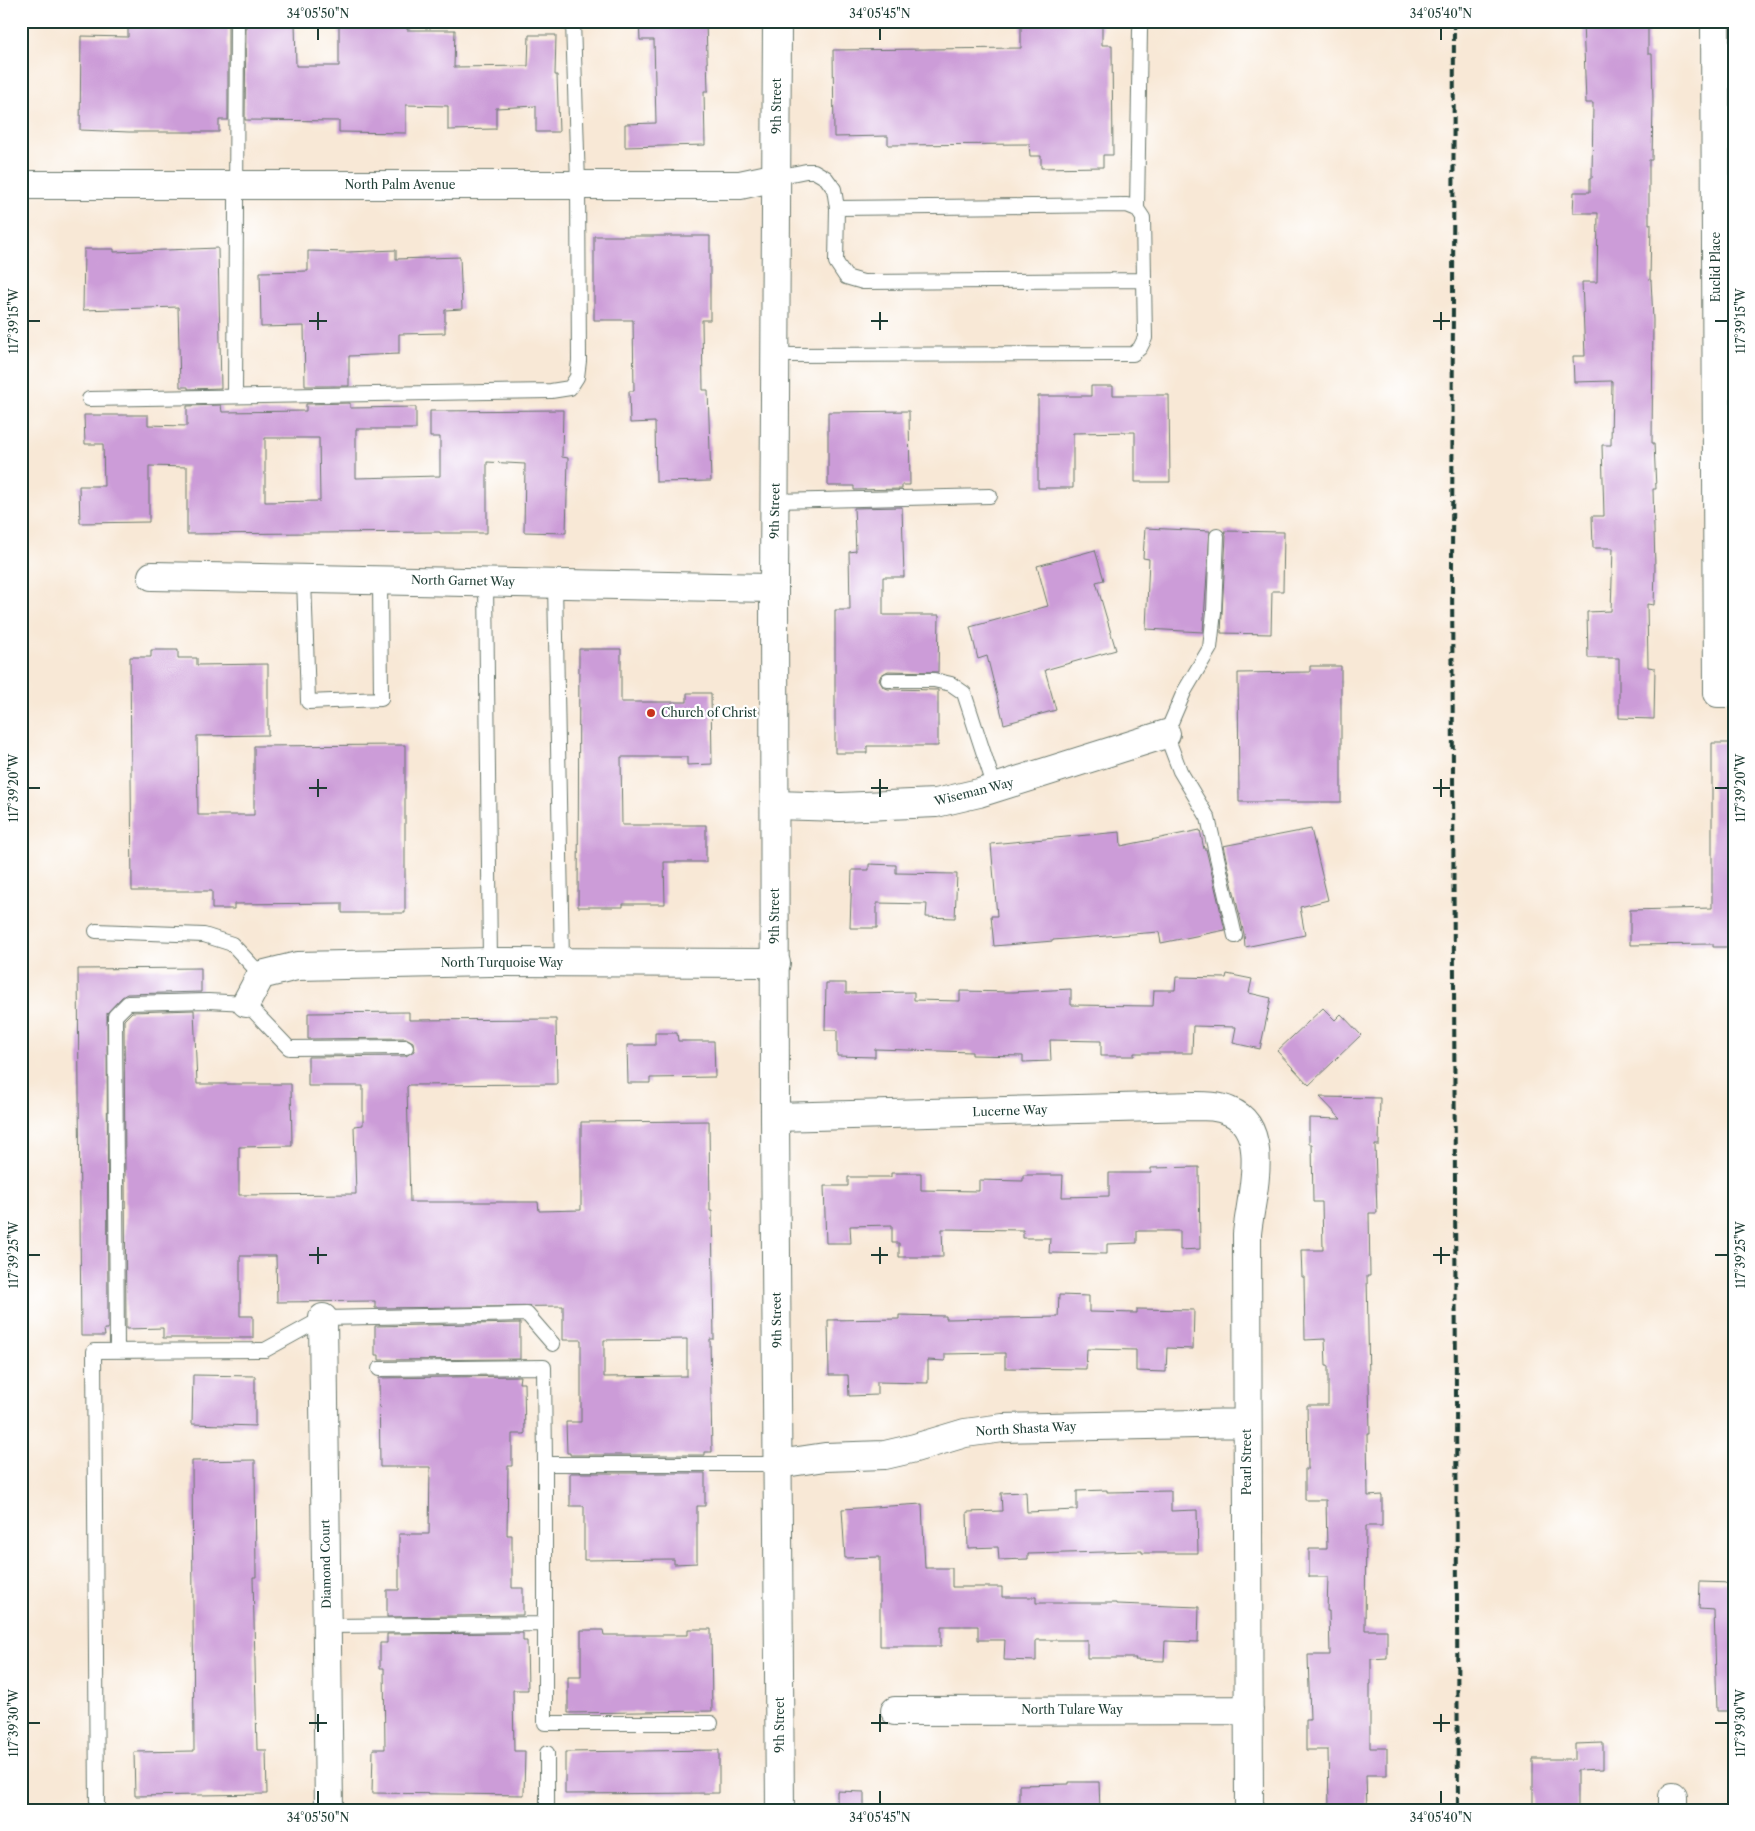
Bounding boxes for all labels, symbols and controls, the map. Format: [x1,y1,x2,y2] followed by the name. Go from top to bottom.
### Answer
[287,6,349,21] text: 34°05'50"N
[849,6,911,21] text: 34°05'45"N
[1410,6,1472,21] text: 34°05'40"N
[769,77,784,134] street label: 9th Street
[344,177,456,192] street label: North Palm Avenue
[1708,231,1723,302] street label: Euclid Place
[6,287,21,354] text: 117°39'15"W
[1733,287,1748,354] text: 117°39'15"W
[767,482,783,539] street label: 9th Street
[411,572,515,589] street label: North Garnet Way
[661,705,757,720] place label: Church of Christ
[645,707,657,719] marker: Church of Christ
[6,753,21,822] text: 117°39'20"W
[1733,753,1748,822] text: 117°39'20"W
[932,774,1015,809] street label: Wiseman Way
[767,887,782,944] street label: 9th Street
[441,955,564,970] street label: North Turquoise Way
[972,1102,1048,1119] street label: Lucerne Way
[6,1221,21,1289] text: 117°39'25"W
[1733,1221,1748,1289] text: 117°39'25"W
[768,1291,784,1348] street label: 9th Street
[975,1418,1077,1439] street label: North Shasta Way
[1239,1428,1254,1495] street label: Pearl Street
[317,1518,334,1609] street label: Diamond Court
[6,1688,21,1757] text: 117°39'30"W
[1733,1688,1748,1757] text: 117°39'30"W
[772,1696,787,1753] street label: 9th Street
[1021,1702,1123,1717] street label: North Tulare Way
[287,1810,349,1825] text: 34°05'50"N
[849,1810,911,1825] text: 34°05'45"N
[1410,1810,1472,1825] text: 34°05'40"N

